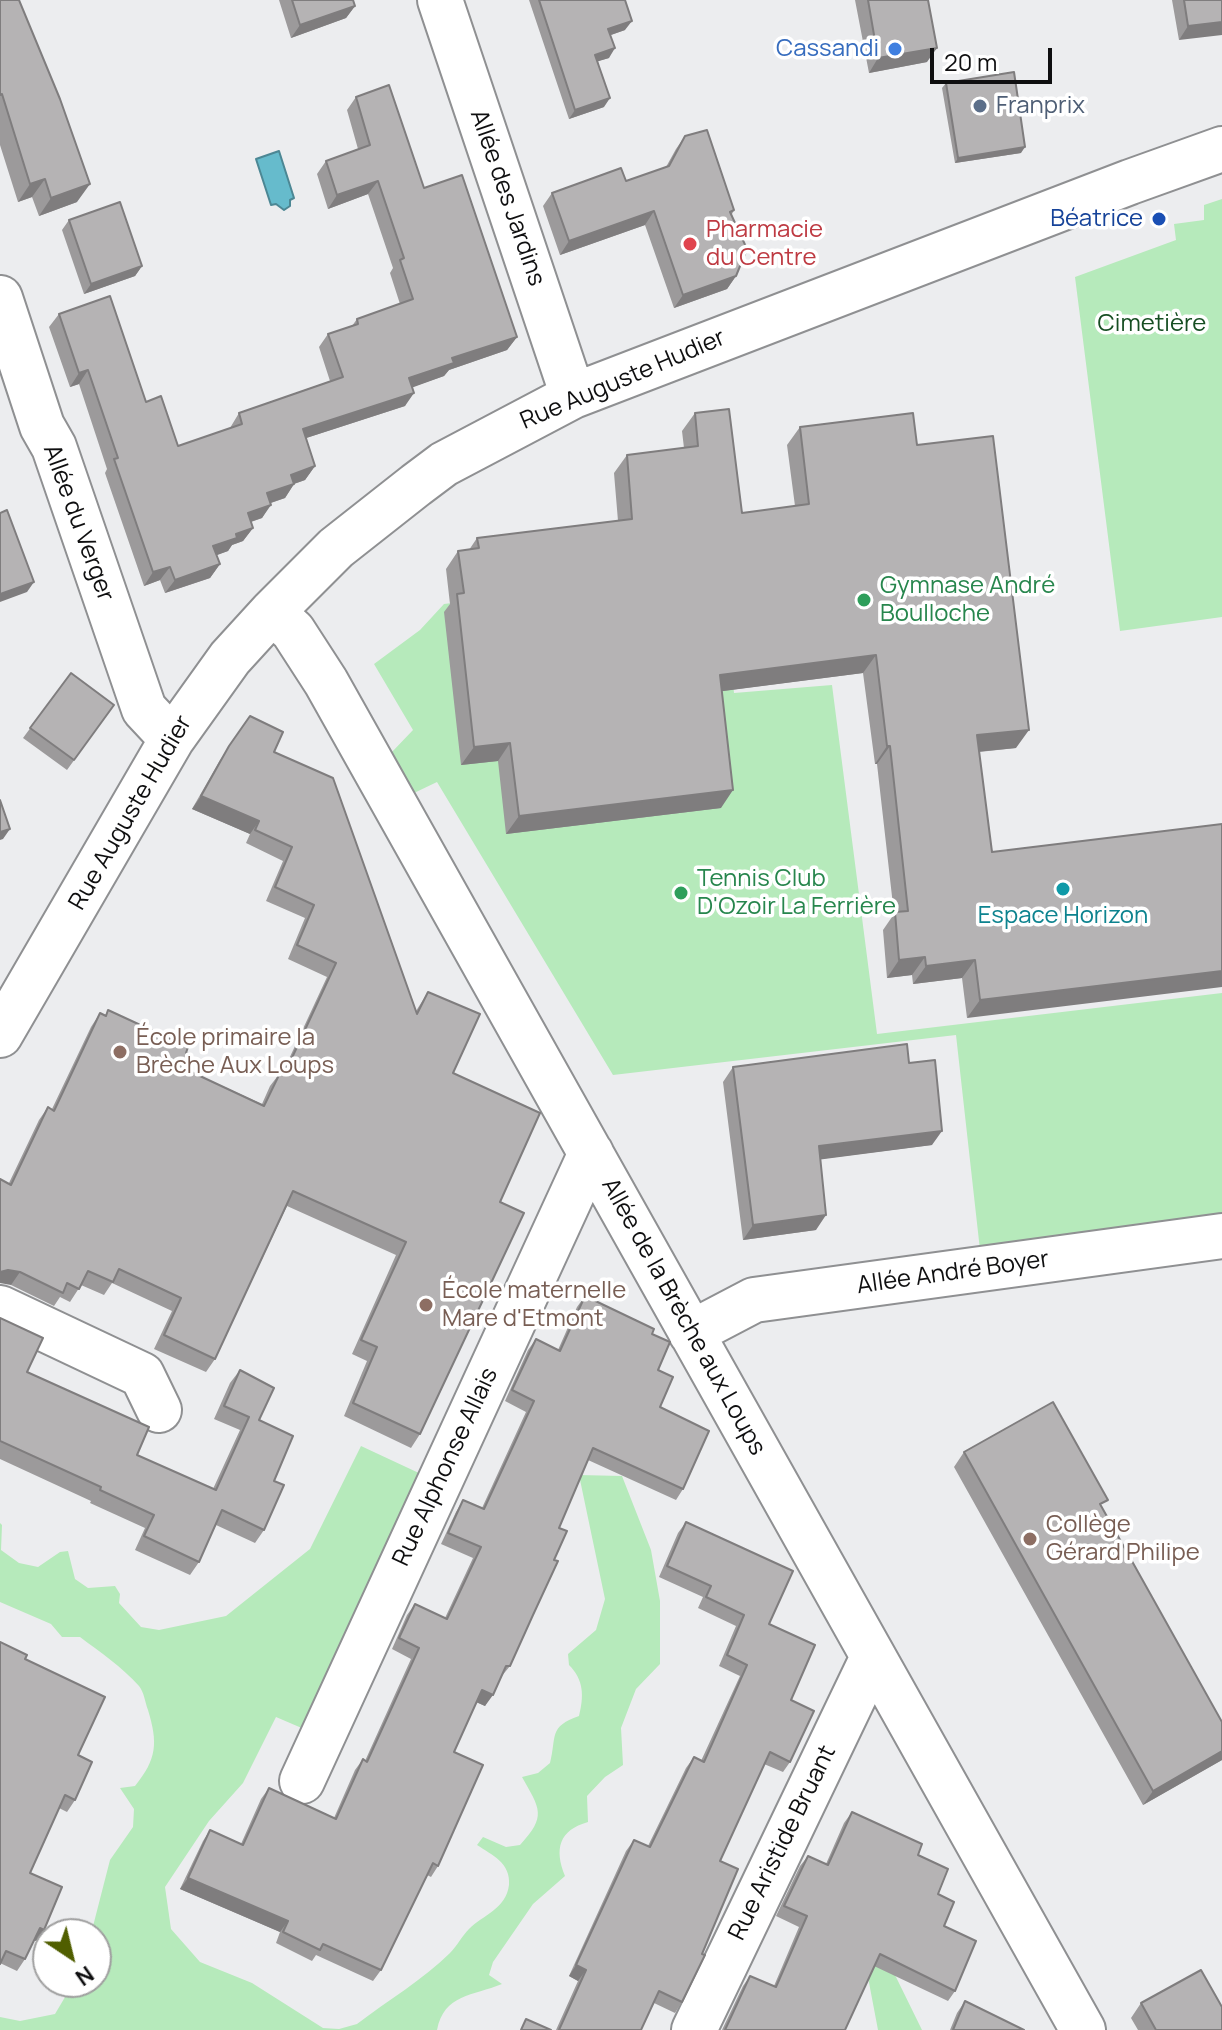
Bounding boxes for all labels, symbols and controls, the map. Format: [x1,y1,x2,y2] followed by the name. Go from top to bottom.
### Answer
[934,32,1056,82] scale bar
[776,35,879,63] place label: Cassandi
[886,40,904,58] marker: Cassandi
[944,45,997,78] text: 20 m
[996,92,1085,120] place label: Franprix
[971,97,989,115] marker: Franprix
[463,106,551,290] street label: Allée des Jardins
[1050,205,1143,233] place label: Béatrice
[1150,210,1168,228] marker: Béatrice
[706,216,823,272] place label: Pharmacie du Centre
[681,235,699,253] marker: Pharmacie du Centre
[1098,310,1206,338] park label: Cimetière
[516,324,730,436] street label: Rue Auguste Hudier
[36,441,120,605] street label: Allée du Verger
[880,572,1055,628] place label: Gymnase André Boulloche
[855,591,873,609] marker: Gymnase André Boulloche
[64,711,198,915] street label: Rue Auguste Hudier
[697,865,896,921] place label: Tennis Club D'Ozoir La Ferrière
[1054,880,1072,898] marker: Espace Horizon
[672,884,690,902] marker: Tennis Club D'Ozoir La Ferrière
[978,902,1148,930] place label: Espace Horizon
[136,1024,334,1080] place label: École primaire la Brèche Aux Loups
[111,1043,129,1061] marker: École primaire la Brèche Aux Loups
[595,1173,771,1461] street label: Allée de la Brèche aux Loups
[855,1245,1051,1301] street label: Allée André Boyer
[442,1277,626,1333] place label: École maternelle Mare d'Etmont
[417,1296,435,1314] marker: École maternelle Mare d'Etmont
[387,1363,505,1571] street label: Rue Alphonse Allais
[1046,1511,1200,1567] place label: Collège Gérard Philipe
[1021,1530,1039,1548] marker: Collège Gérard Philipe
[723,1741,843,1945] street label: Rue Aristide Bruant
[32,1918,112,1998] north arrow
[70,1959,100,1993] text: N

